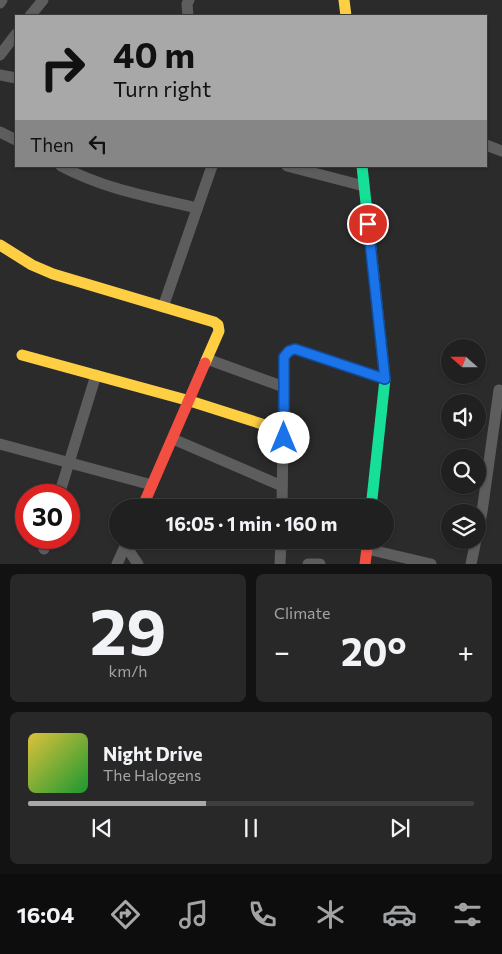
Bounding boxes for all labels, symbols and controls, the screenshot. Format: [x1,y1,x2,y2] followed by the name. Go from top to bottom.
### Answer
[113,32,195,75] text: 40 m
[30,35,95,100] icon: right
[113,75,211,102] text: Turn right
[84,130,112,158] icon: left
[30,133,74,156] text: Then
[347,203,389,245] pin
[354,210,382,238] icon: arrive
[441,339,486,384] north arrow
[441,339,486,549] map controls
[441,394,486,439] button: sound
[257,411,309,463] position arrow
[441,449,486,494] button: search
[15,484,80,549] speed limit sign: 30
[441,504,486,549] button: layers
[166,512,337,535] text: 16:05 · 1 min · 160 m
[90,589,166,668] text: 29
[274,603,330,622] text: Climate
[341,627,407,674] text: 20°
[274,634,290,668] text: −
[458,634,474,668] text: +
[109,661,147,680] text: km/h
[103,742,203,765] text: Night Drive
[103,765,201,784] text: The Halogens
[88,814,116,842] icon: previous
[237,814,265,842] icon: pause
[386,814,414,842] icon: next
[108,897,143,932] icon: directions
[176,897,211,932] icon: music
[245,897,280,932] icon: phone
[313,897,348,932] icon: climate
[382,897,417,932] icon: car
[450,897,485,932] icon: filters
[17,901,74,928] text: 16:04

